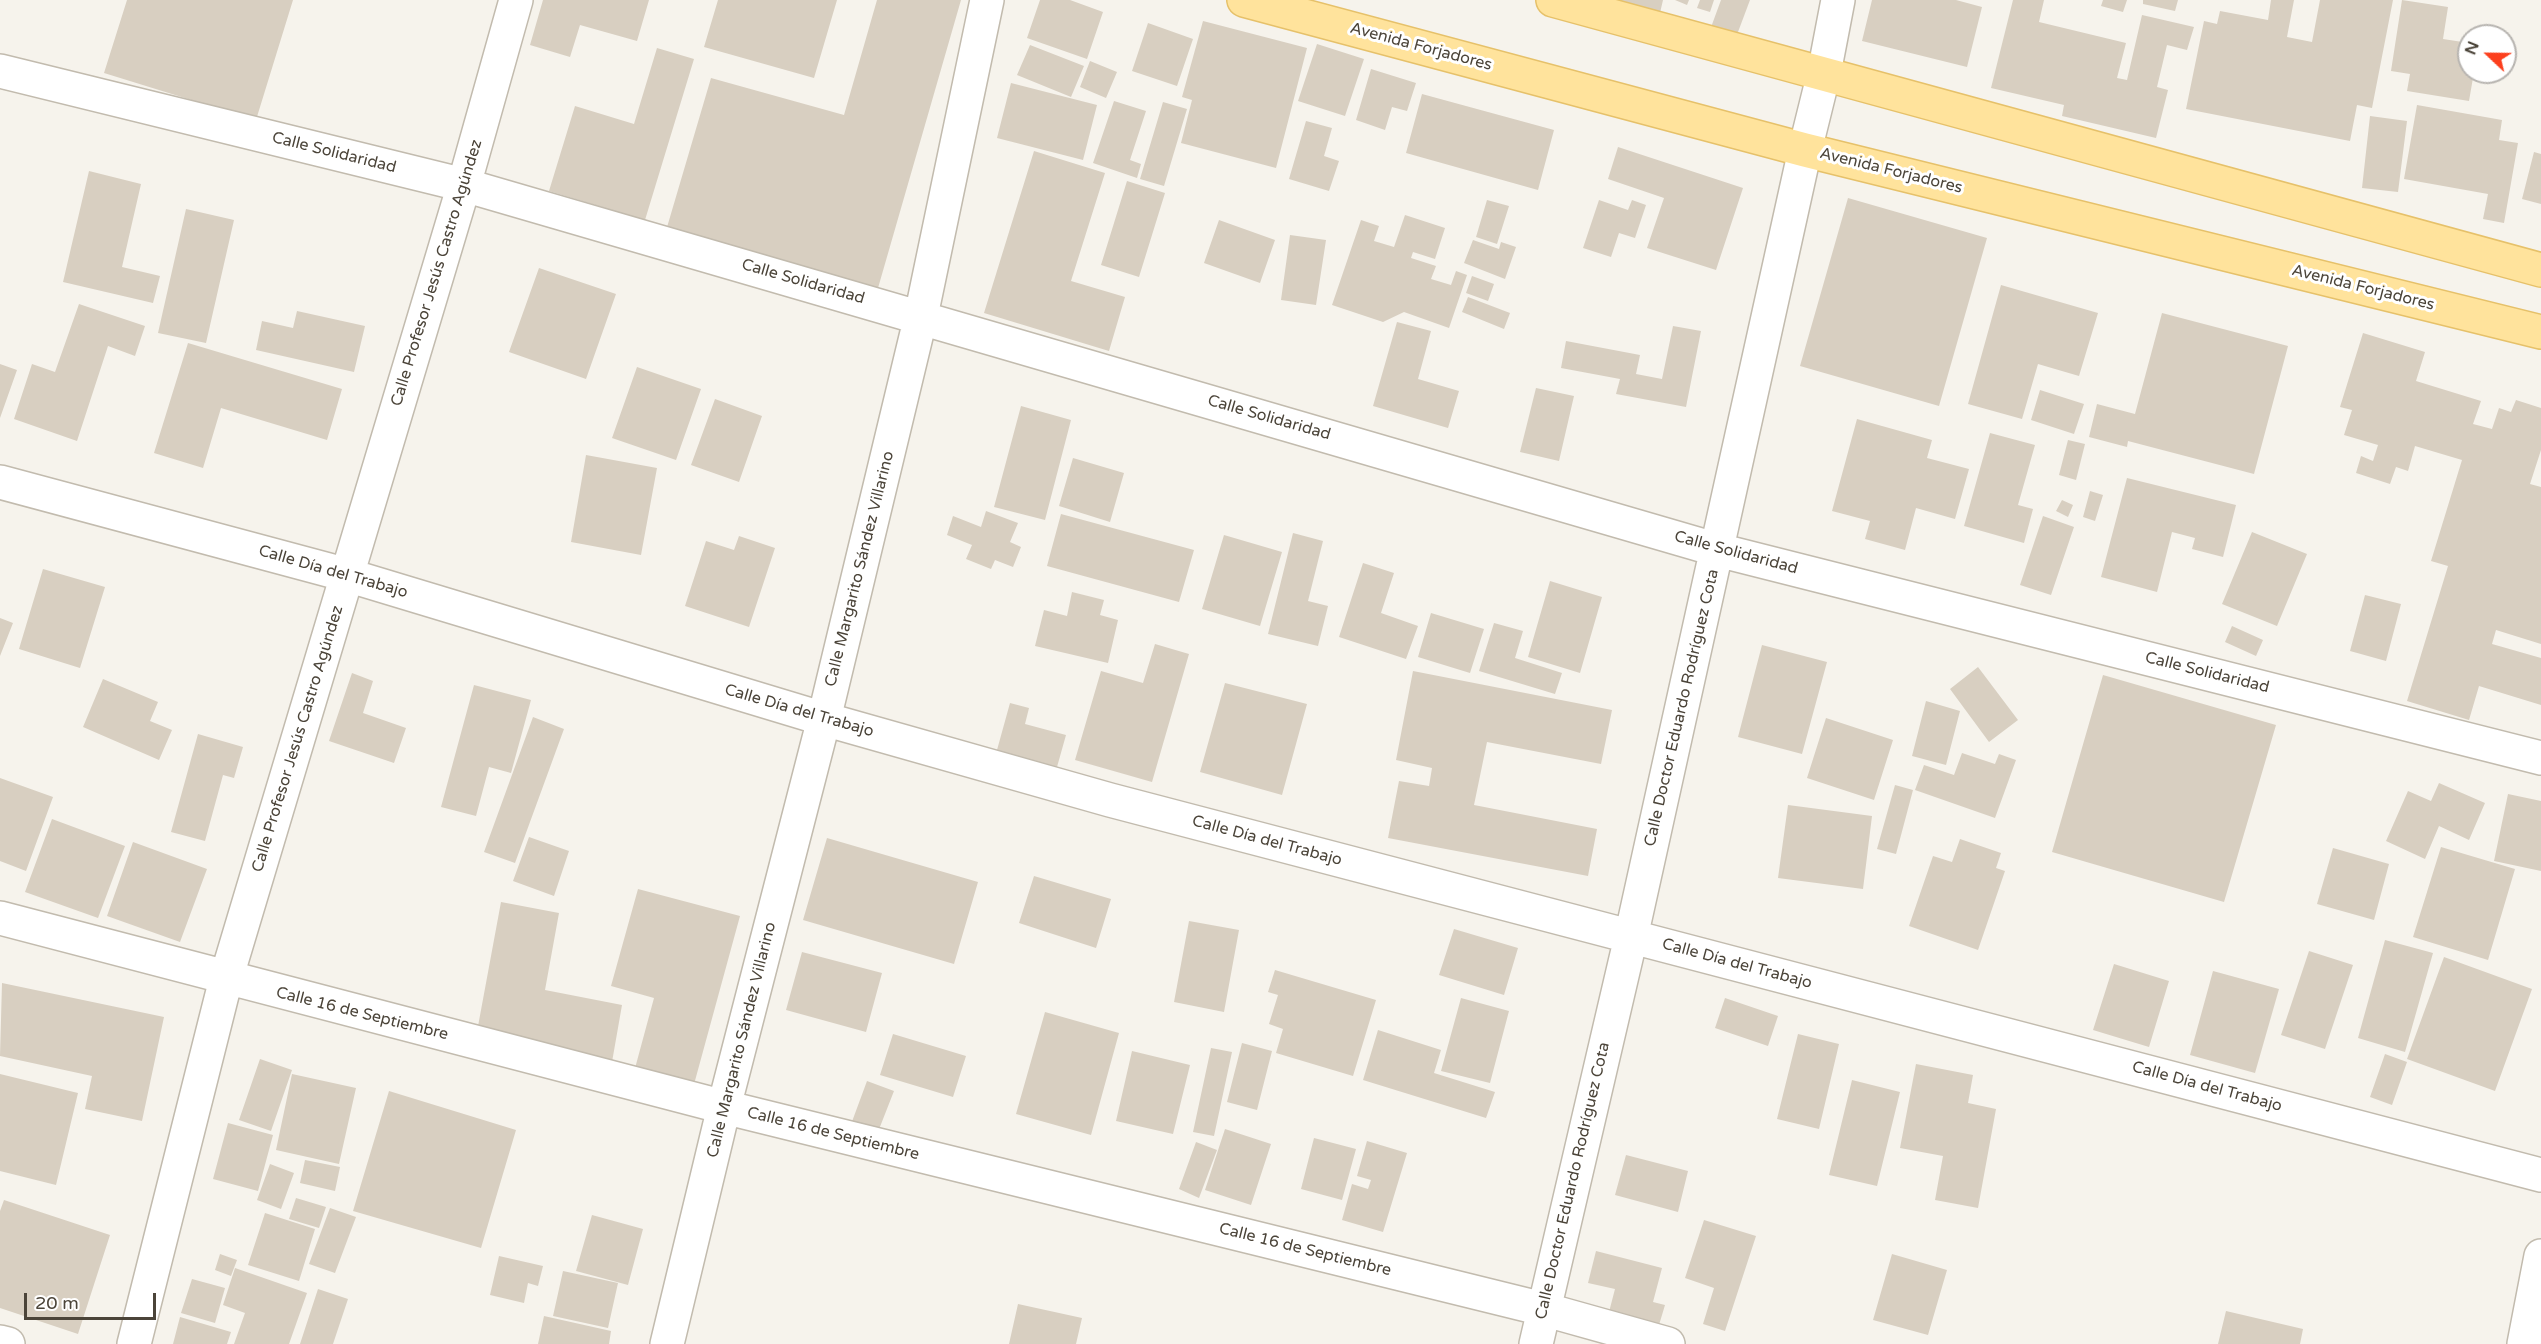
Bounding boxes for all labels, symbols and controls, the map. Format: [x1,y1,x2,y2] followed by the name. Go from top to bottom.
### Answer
[1348,19,1494,75] street label: Avenida Forjadores
[2457,24,2517,84] north arrow
[2460,38,2484,58] text: N
[270,128,398,178] street label: Calle Solidaridad
[387,137,487,409] street label: Calle Profesor Jesús Castro Agúndez
[1818,144,1964,198] street label: Avenida Forjadores
[739,255,867,309] street label: Calle Solidaridad
[2290,261,2436,315] street label: Avenida Forjadores
[1205,391,1333,445] street label: Calle Solidaridad
[821,449,899,689] street label: Calle Margarito Sández Villarino
[1672,527,1800,579] street label: Calle Solidaridad
[256,541,410,603] street label: Calle Día del Trabajo
[1641,568,1723,848] street label: Calle Doctor Eduardo Rodríguez Cota
[248,603,348,875] street label: Calle Profesor Jesús Castro Agúndez
[2143,648,2271,698] street label: Calle Solidaridad
[722,680,876,742] street label: Calle Día del Trabajo
[1190,812,1344,870] street label: Calle Día del Trabajo
[703,920,781,1160] street label: Calle Margarito Sández Villarino
[1660,935,1814,993] street label: Calle Día del Trabajo
[274,983,450,1045] street label: Calle 16 de Septiembre
[1532,1041,1614,1321] street label: Calle Doctor Eduardo Rodríguez Cota
[2130,1058,2284,1116] street label: Calle Día del Trabajo
[745,1103,921,1165] street label: Calle 16 de Septiembre
[1217,1219,1393,1281] street label: Calle 16 de Septiembre
[27,1281,159,1319] scale bar
[35,1292,79,1314] text: 20 m

